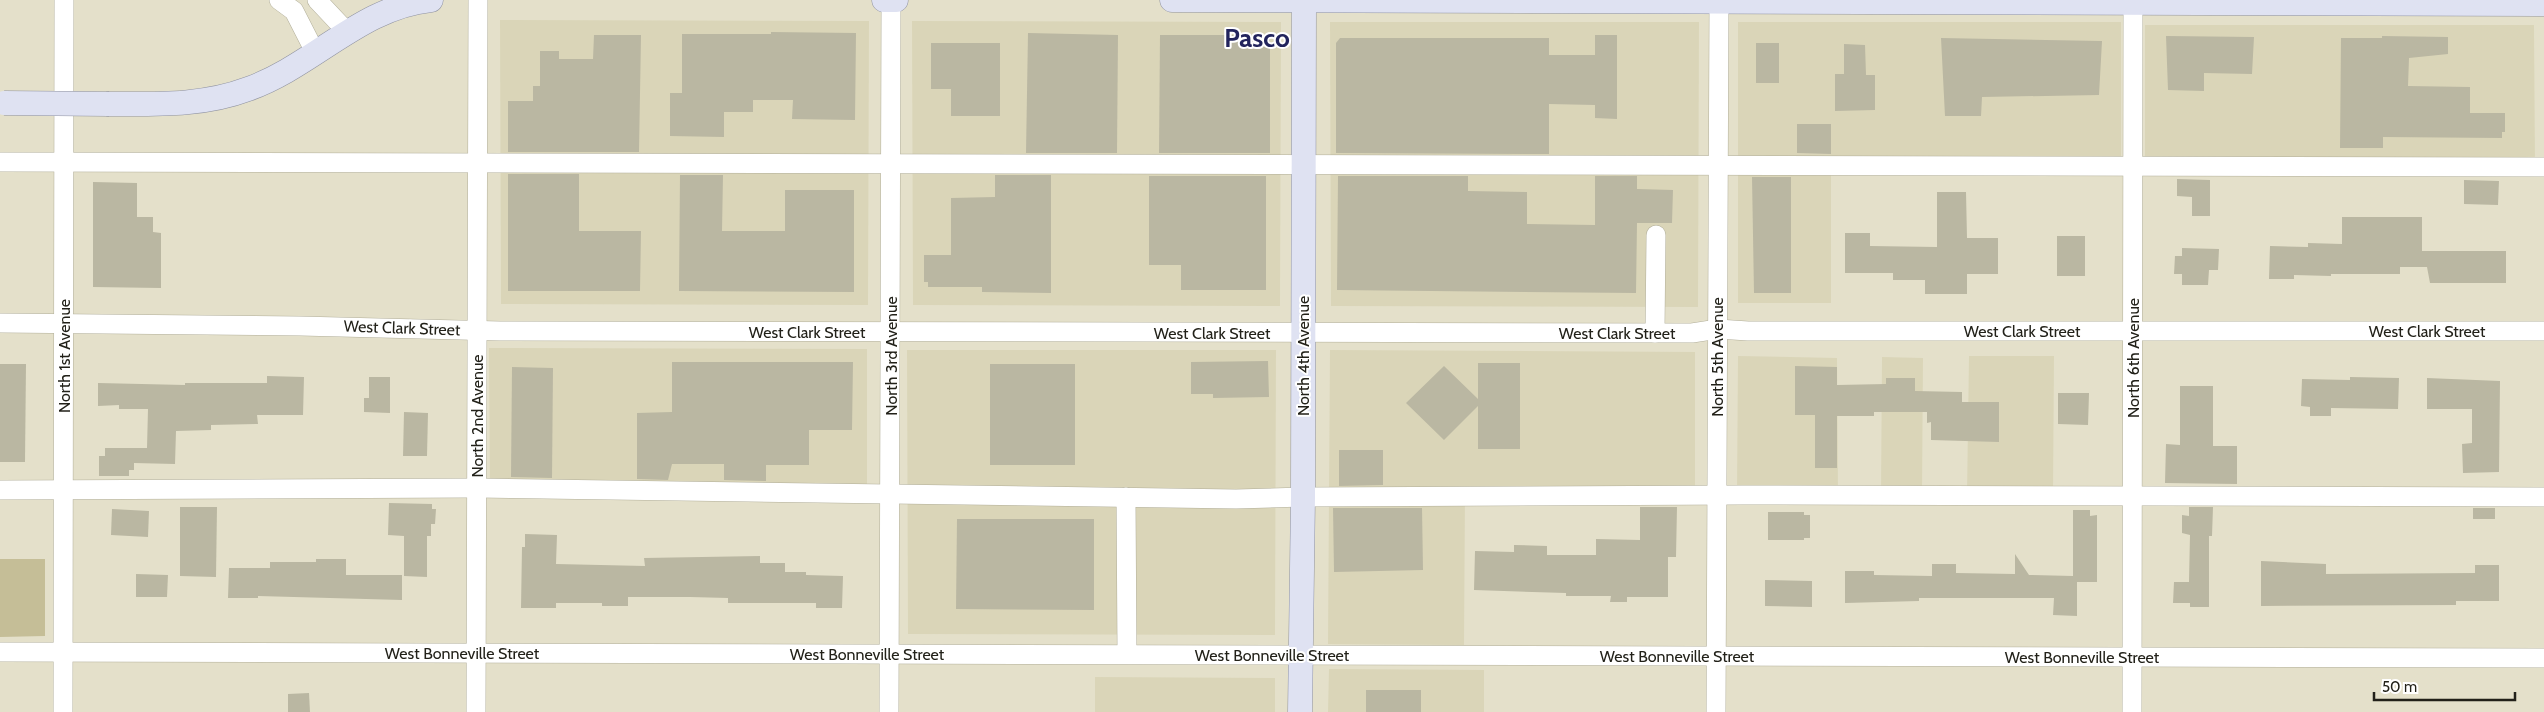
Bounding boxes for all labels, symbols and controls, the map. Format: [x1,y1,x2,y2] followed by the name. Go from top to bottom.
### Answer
[1224,22,1290,54] district label: Pasco
[882,296,901,416] street label: North 3rd Avenue
[1294,296,1313,416] street label: North 4th Avenue
[1708,297,1727,417] street label: North 5th Avenue
[2124,298,2143,418] street label: North 6th Avenue
[55,299,74,413] street label: North 1st Avenue
[343,316,461,340] street label: West Clark Street
[1964,322,2081,341] street label: West Clark Street
[2369,322,2486,341] street label: West Clark Street
[749,323,866,342] street label: West Clark Street
[1154,324,1271,343] street label: West Clark Street
[1559,324,1676,343] street label: West Clark Street
[468,354,487,478] street label: North 2nd Avenue
[385,644,540,663] street label: West Bonneville Street
[790,645,945,664] street label: West Bonneville Street
[1195,646,1350,665] street label: West Bonneville Street
[1600,647,1755,666] street label: West Bonneville Street
[2005,648,2160,667] street label: West Bonneville Street
[2374,670,2515,702] scale bar
[2382,678,2417,696] text: 50 m

